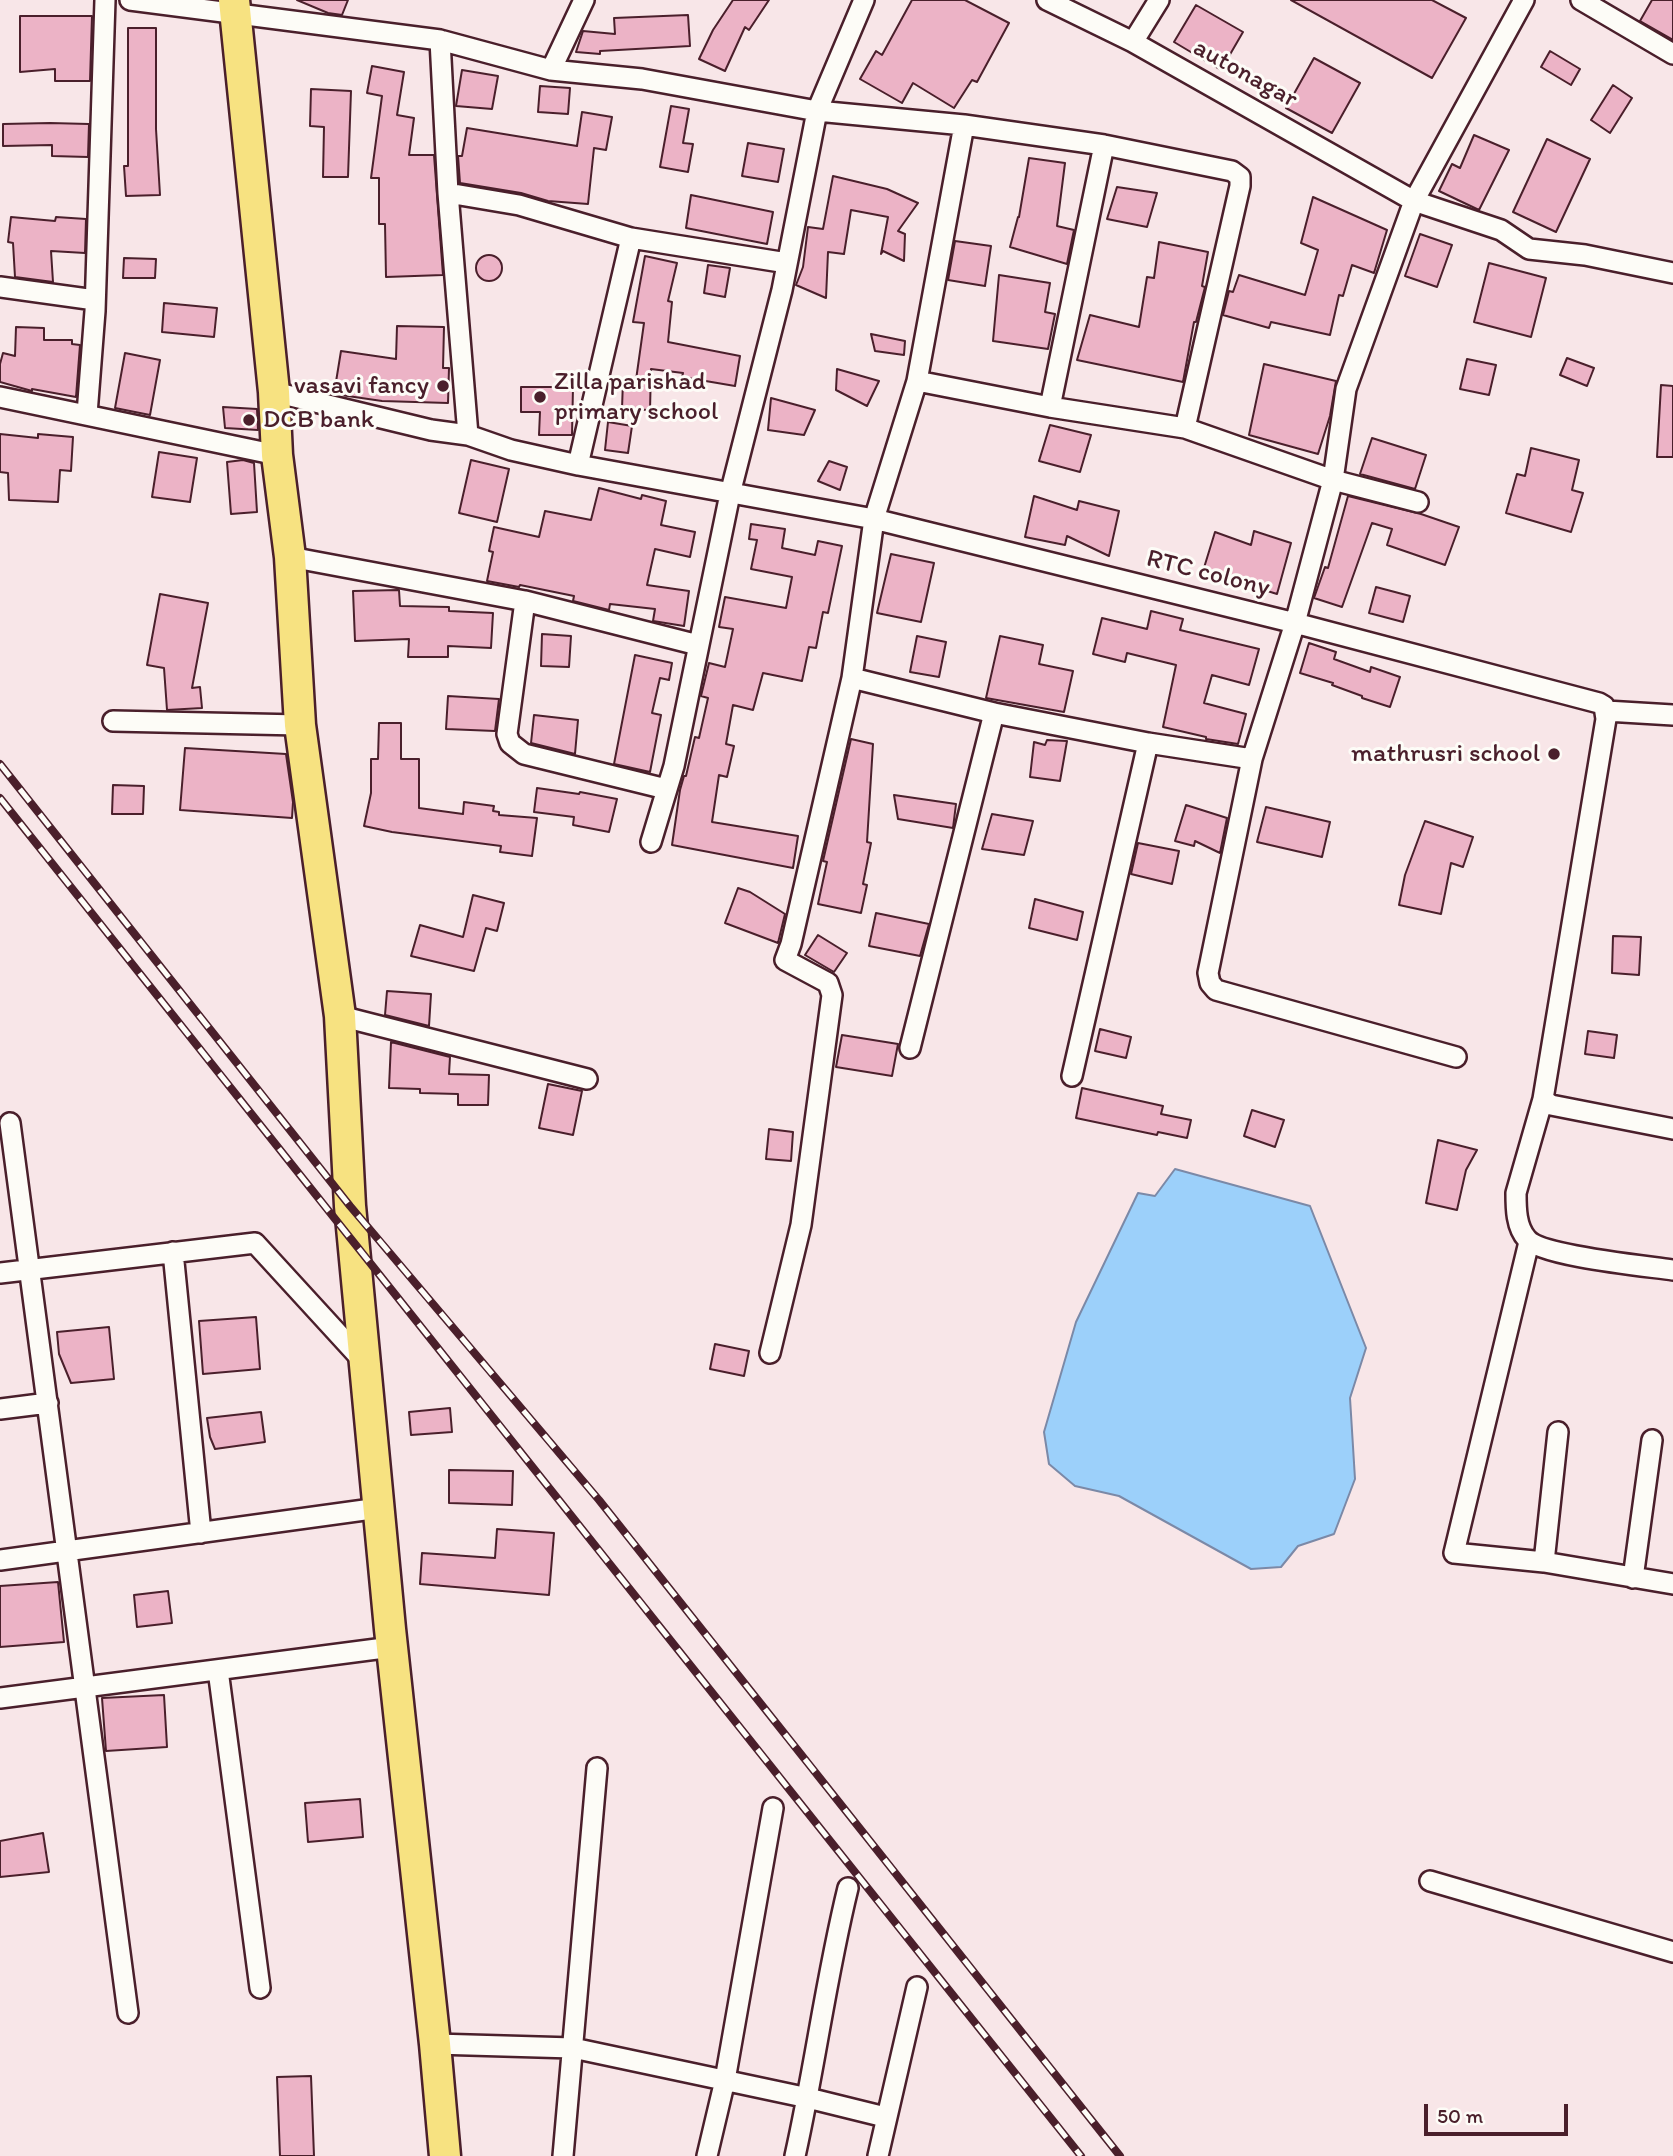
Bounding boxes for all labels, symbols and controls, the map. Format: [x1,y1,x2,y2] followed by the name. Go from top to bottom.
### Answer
[1187,33,1303,115] street label: autonagar
[554,366,718,428] place label: Zilla parishad primary school
[294,370,429,402] place label: vasavi fancy
[435,378,451,394] marker: vasavi fancy
[532,389,548,405] marker: Zilla parishad primary school
[263,404,374,436] place label: DCB bank
[241,412,257,428] marker: DCB bank
[1143,544,1273,604] street label: RTC colony
[1351,738,1540,770] place label: mathrusri school
[1546,746,1562,762] marker: mathrusri school
[1428,2090,1572,2134] scale bar
[1437,2103,1483,2128] text: 50 m

